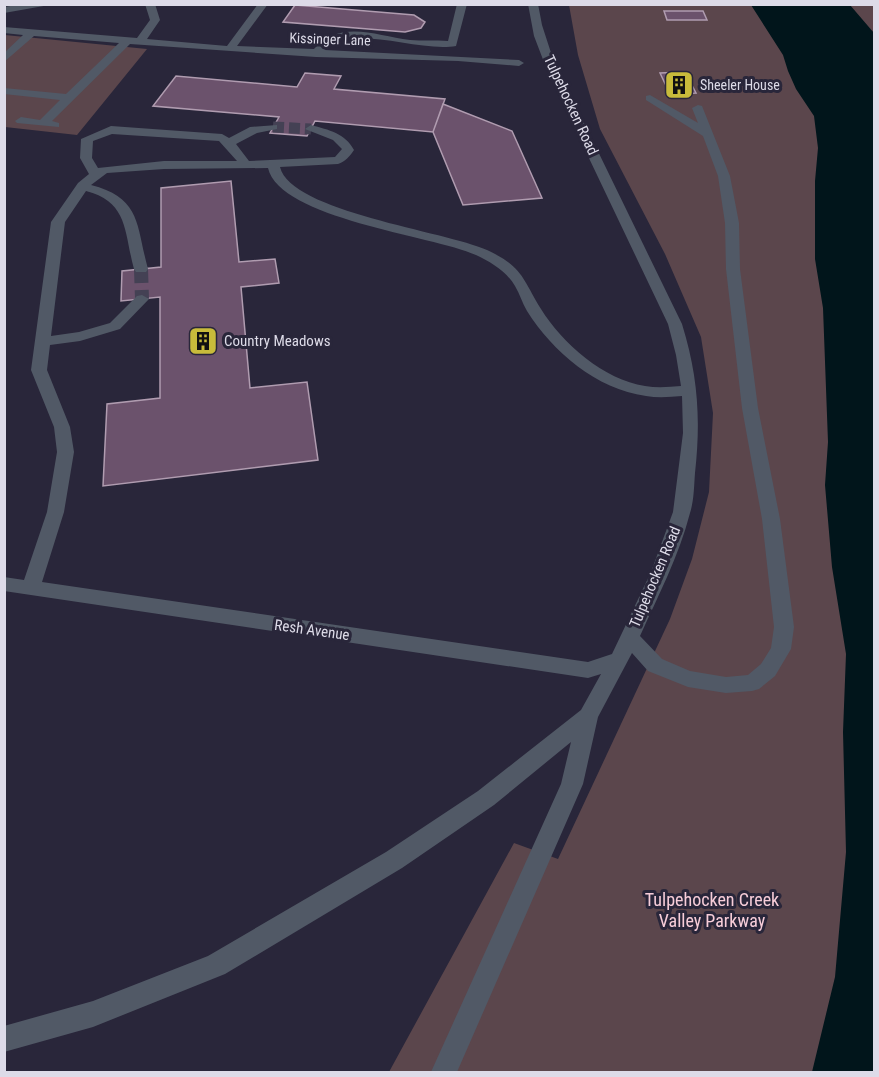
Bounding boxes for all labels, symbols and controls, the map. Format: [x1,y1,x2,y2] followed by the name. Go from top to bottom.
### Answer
[289,30,371,48] street label: Kissinger Lane
[540,52,602,158] street label: Tulpehocken Road
[663,69,695,101] building icon: Sheeler House
[700,77,780,93] place label: Sheeler House
[187,325,219,357] building icon: Country Meadows
[224,332,331,350] place label: Country Meadows
[626,524,684,630] street label: Tulpehocken Road
[273,616,351,644] street label: Resh Avenue
[645,889,779,931] park label: Tulpehocken Creek Valley Parkway

